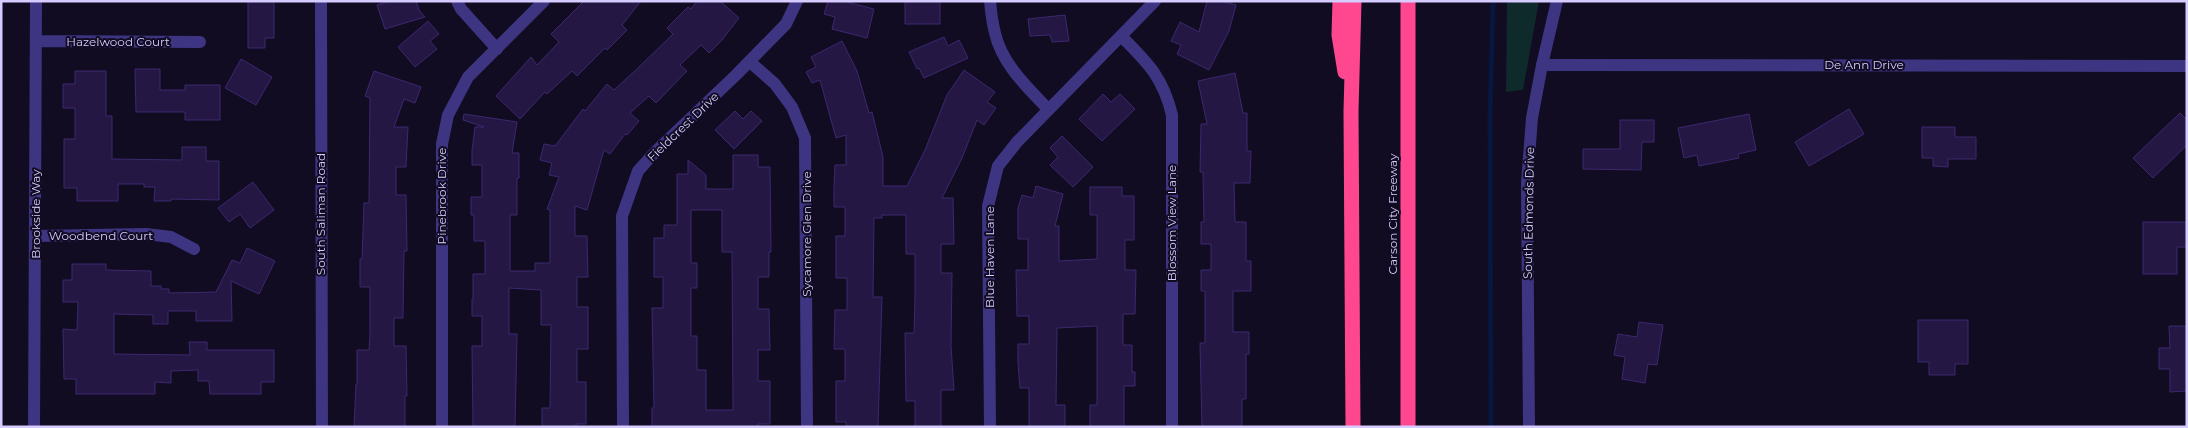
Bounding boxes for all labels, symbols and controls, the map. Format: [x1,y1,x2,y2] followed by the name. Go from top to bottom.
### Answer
[66,34,170,49] street label: Hazelwood Court
[1824,57,1904,72] street label: De Ann Drive
[644,89,721,164] street label: Fieldcrest Drive
[1520,147,1537,279] street label: South Edmonds Drive
[434,148,449,244] street label: Pinebrook Drive
[313,153,328,275] street label: South Saliman Road
[1385,153,1400,274] street label: Carson City Freeway
[1164,165,1179,281] street label: Blossom View Lane
[28,169,43,259] street label: Brookside Way
[799,171,814,297] street label: Sycamore Glen Drive
[982,206,997,308] street label: Blue Haven Lane
[49,228,153,243] street label: Woodbend Court

